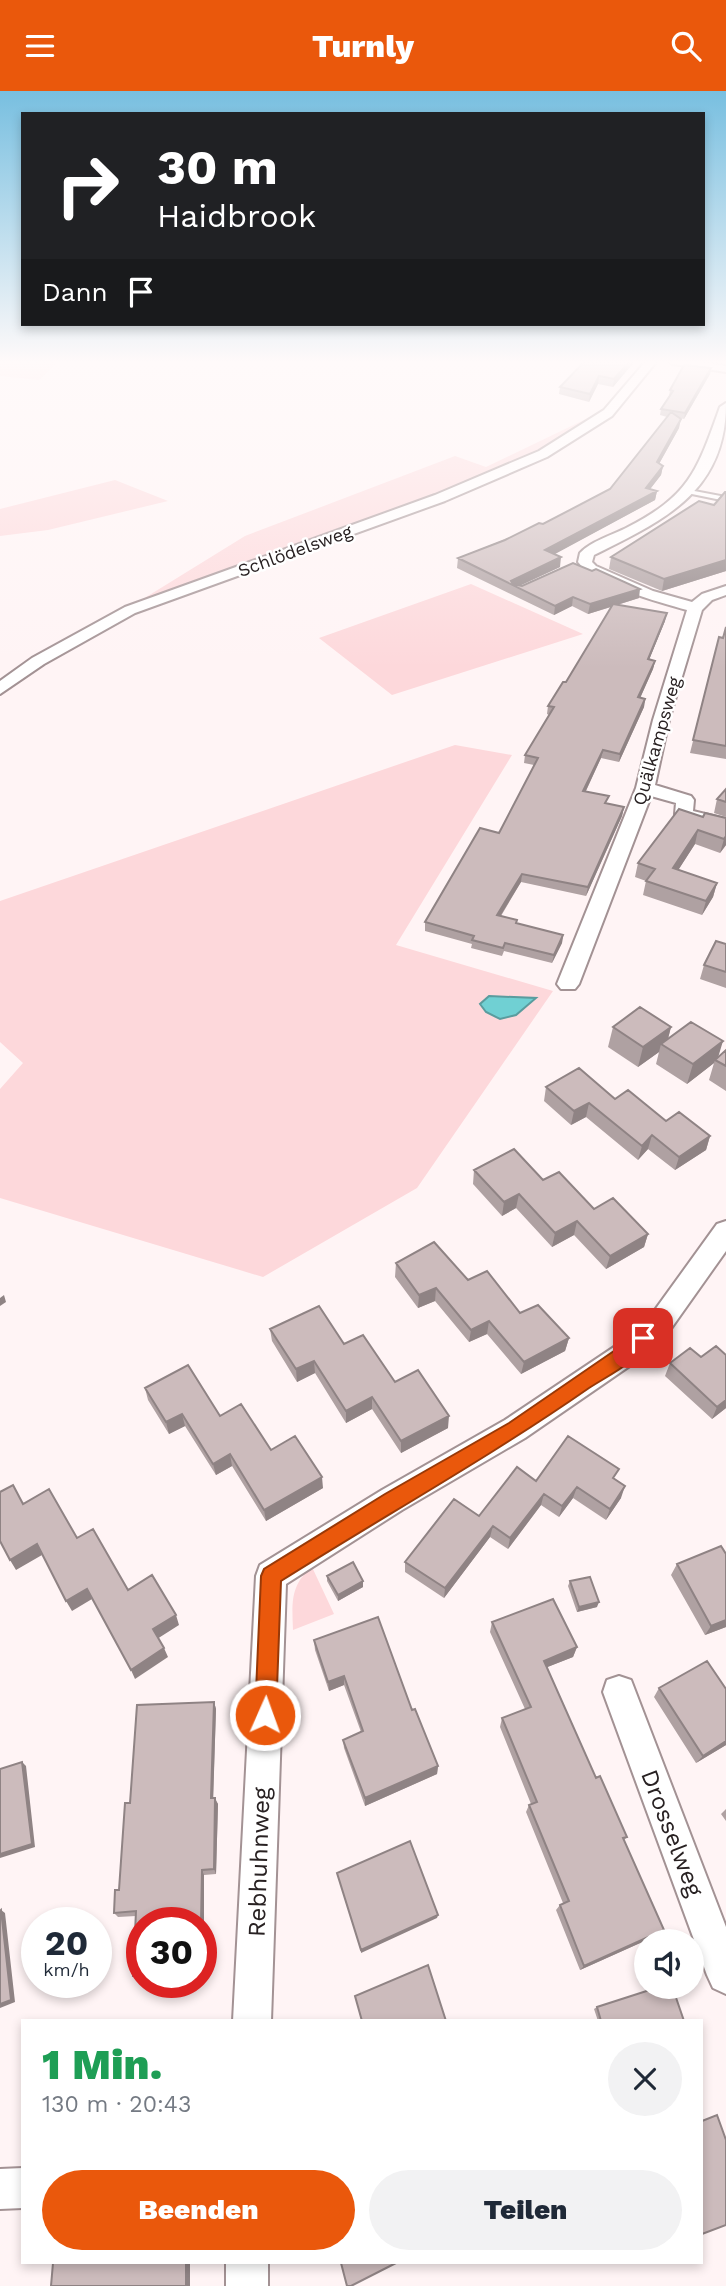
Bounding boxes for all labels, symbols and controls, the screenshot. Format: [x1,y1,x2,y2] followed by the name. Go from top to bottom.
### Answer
[21,27,59,65] icon: menu
[312,27,414,65] text: Turnly
[667,27,705,65] icon: search
[157,138,278,196] text: 30 m
[42,140,133,231] icon: right
[157,197,316,235] text: Haidbrook
[122,273,160,311] icon: arrive
[42,277,108,307] text: Dann
[235,520,355,581] street label: Schlödelsweg
[628,674,685,807] street label: Quälkampsweg
[613,1308,673,1368] pin
[624,1319,662,1357] icon: arrive
[228,1678,302,1752] position arrow
[635,1766,709,1900] street label: Drosselweg
[242,1786,276,1937] street label: Rebhuhnweg
[126,1907,217,1998] speed limit sign: 30
[45,1922,88,1964] text: 20
[634,1929,704,1999] map controls
[634,1929,704,1999] button: sound
[43,1959,90,1980] text: km/h
[42,2040,162,2089] text: 1 Min.
[608,2042,682,2116] button: close
[42,2091,191,2118] text: 130 m · 20:43
[42,2170,355,2250] button: Beenden
[369,2170,682,2250] button: Teilen

